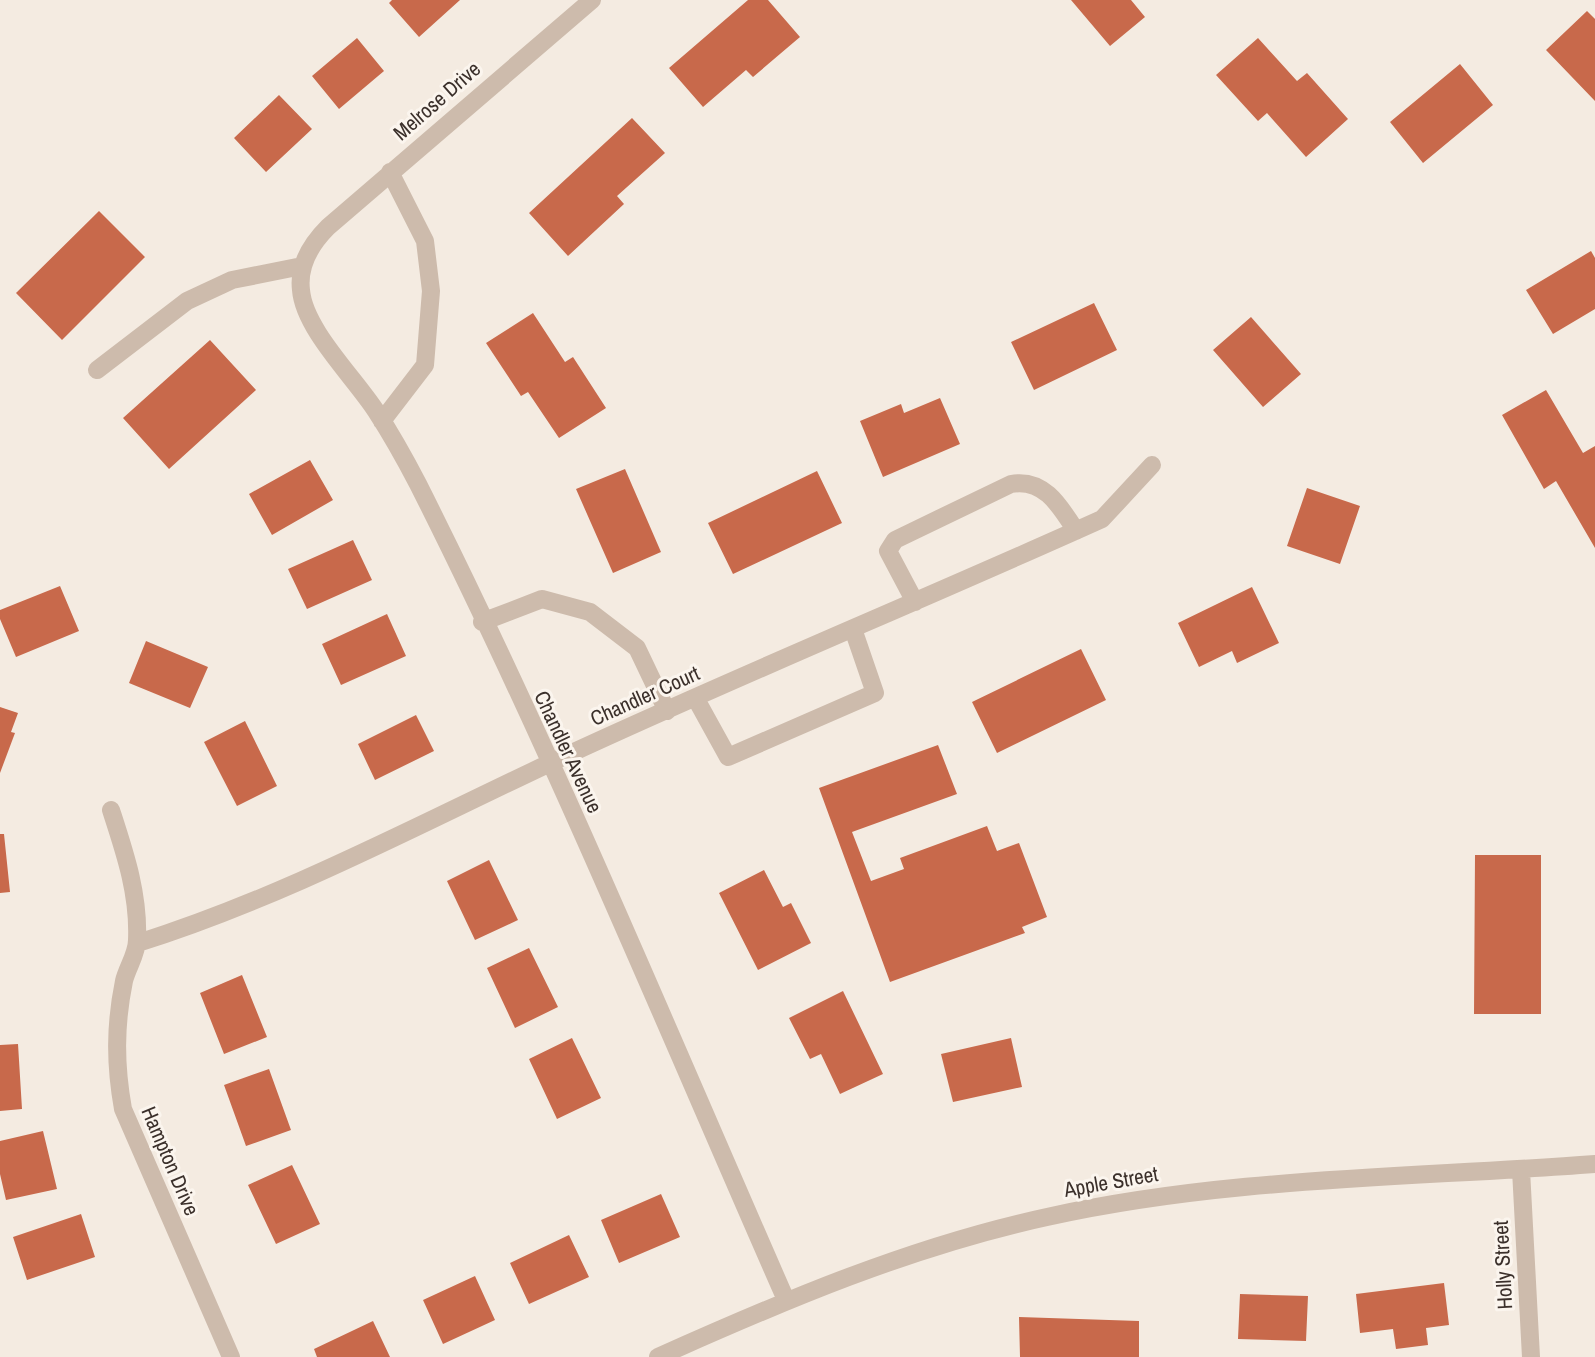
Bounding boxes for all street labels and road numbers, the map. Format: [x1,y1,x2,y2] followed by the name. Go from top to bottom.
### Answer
[387,55,487,147] street label: Melrose Drive
[586,658,704,733] street label: Chandler Court
[527,686,609,818] street label: Chandler Avenue
[134,1102,206,1220] street label: Hampton Drive
[1061,1159,1160,1204] street label: Apple Street
[1486,1220,1519,1310] street label: Holly Street

